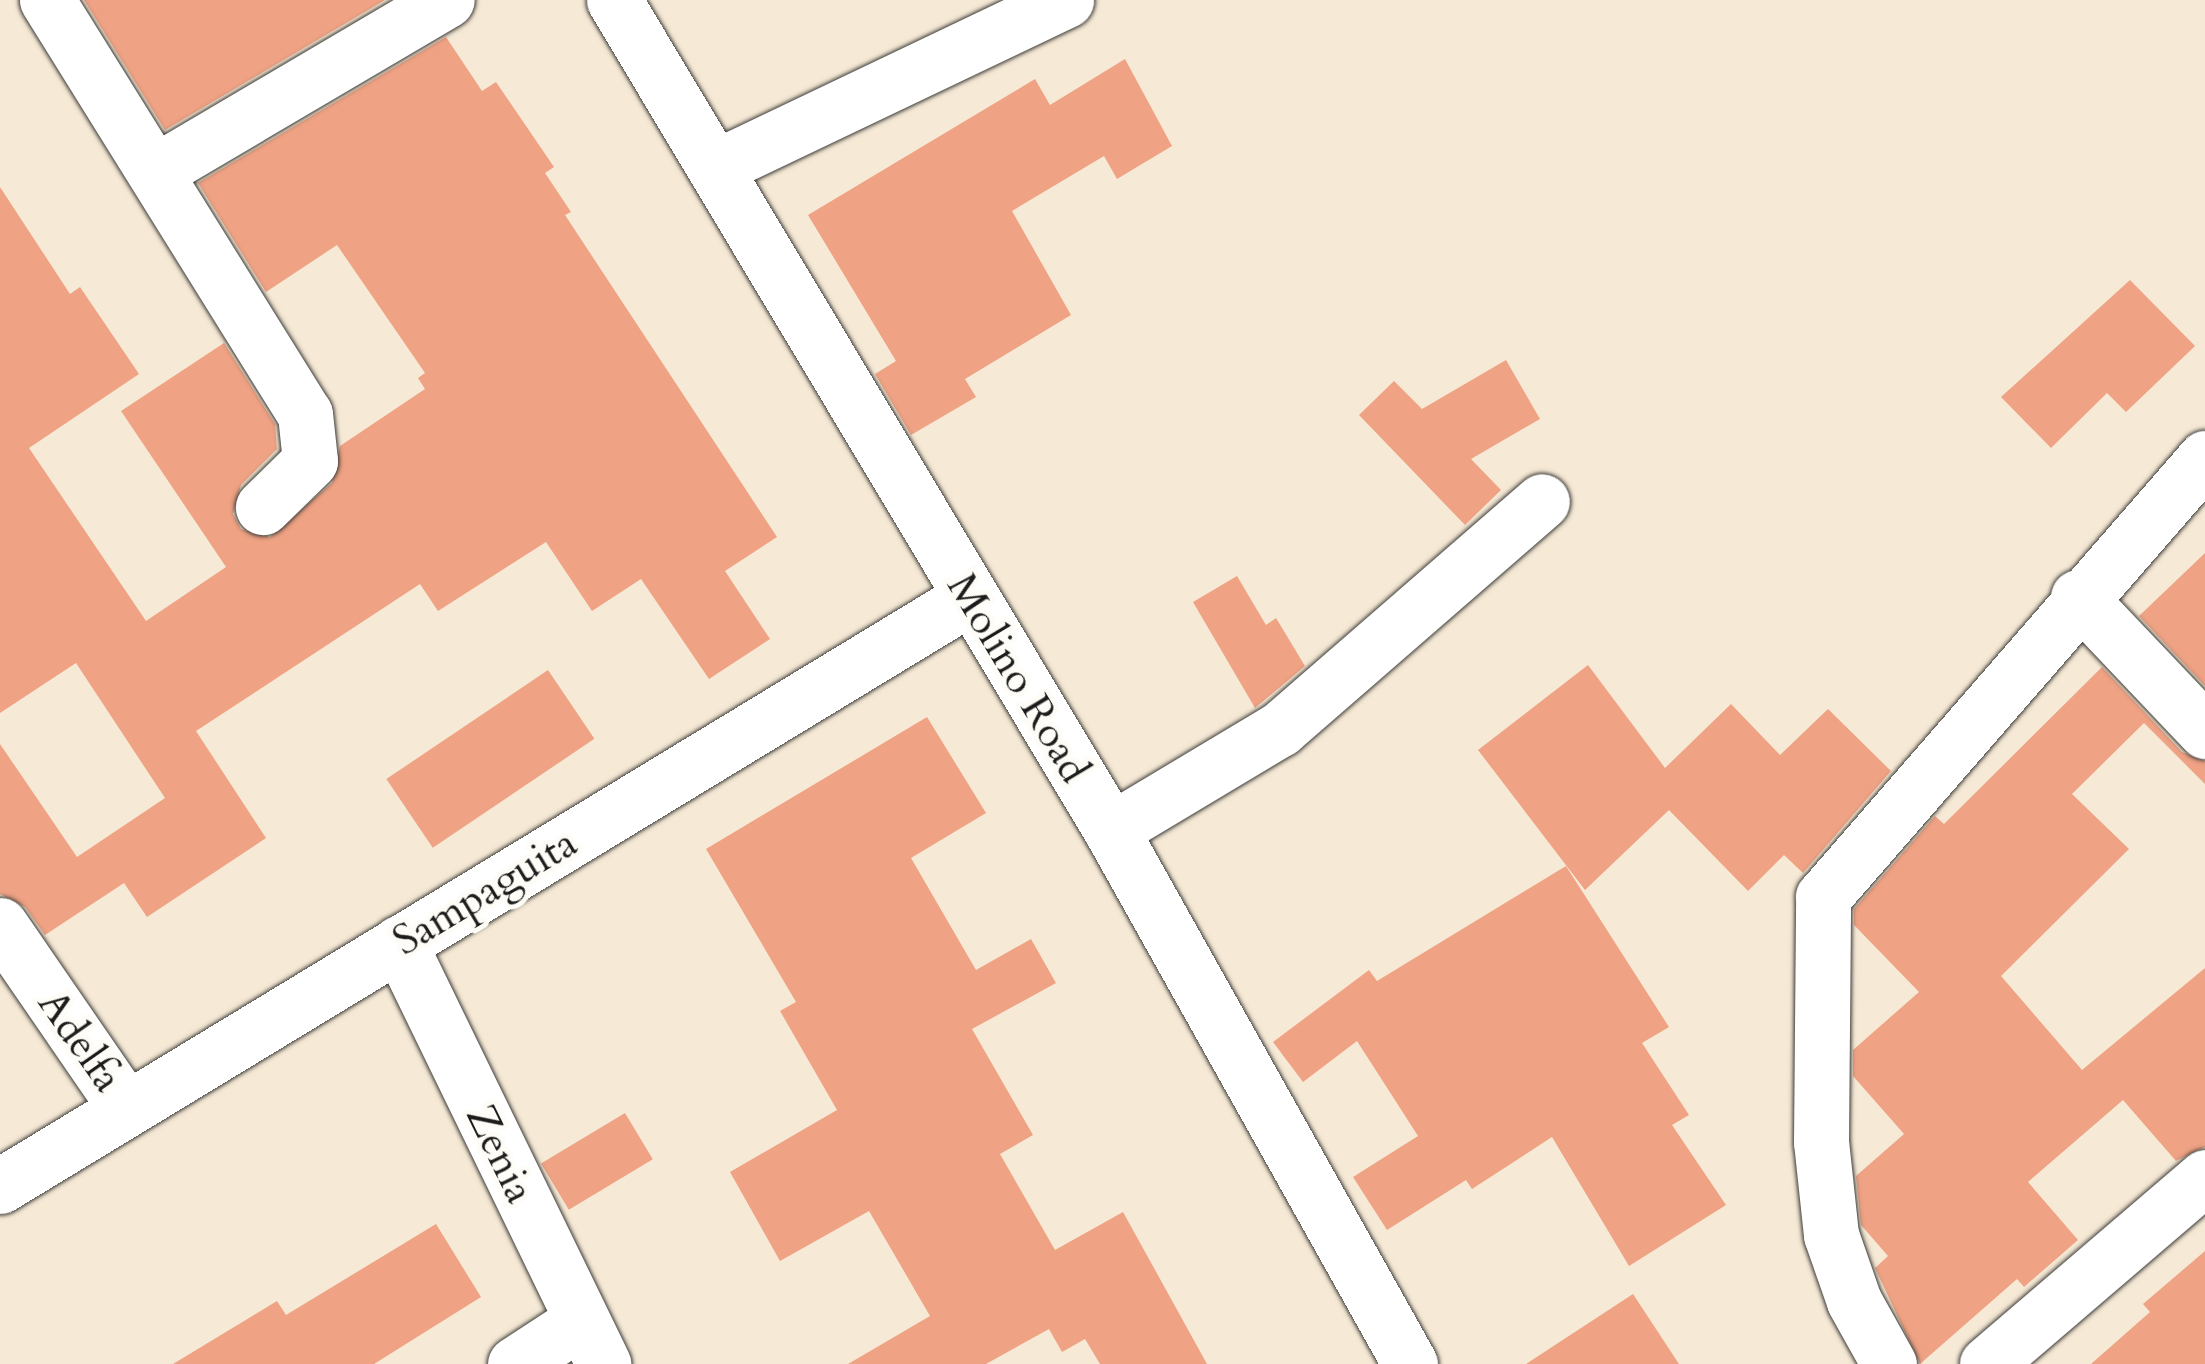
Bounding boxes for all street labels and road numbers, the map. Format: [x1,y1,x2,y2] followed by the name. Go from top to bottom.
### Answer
[936,564,1100,792] street label: Molino Road
[384,818,586,966] street label: Sampaguita
[27,980,133,1102] street label: Adelfa
[455,1097,545,1211] street label: Zenia

